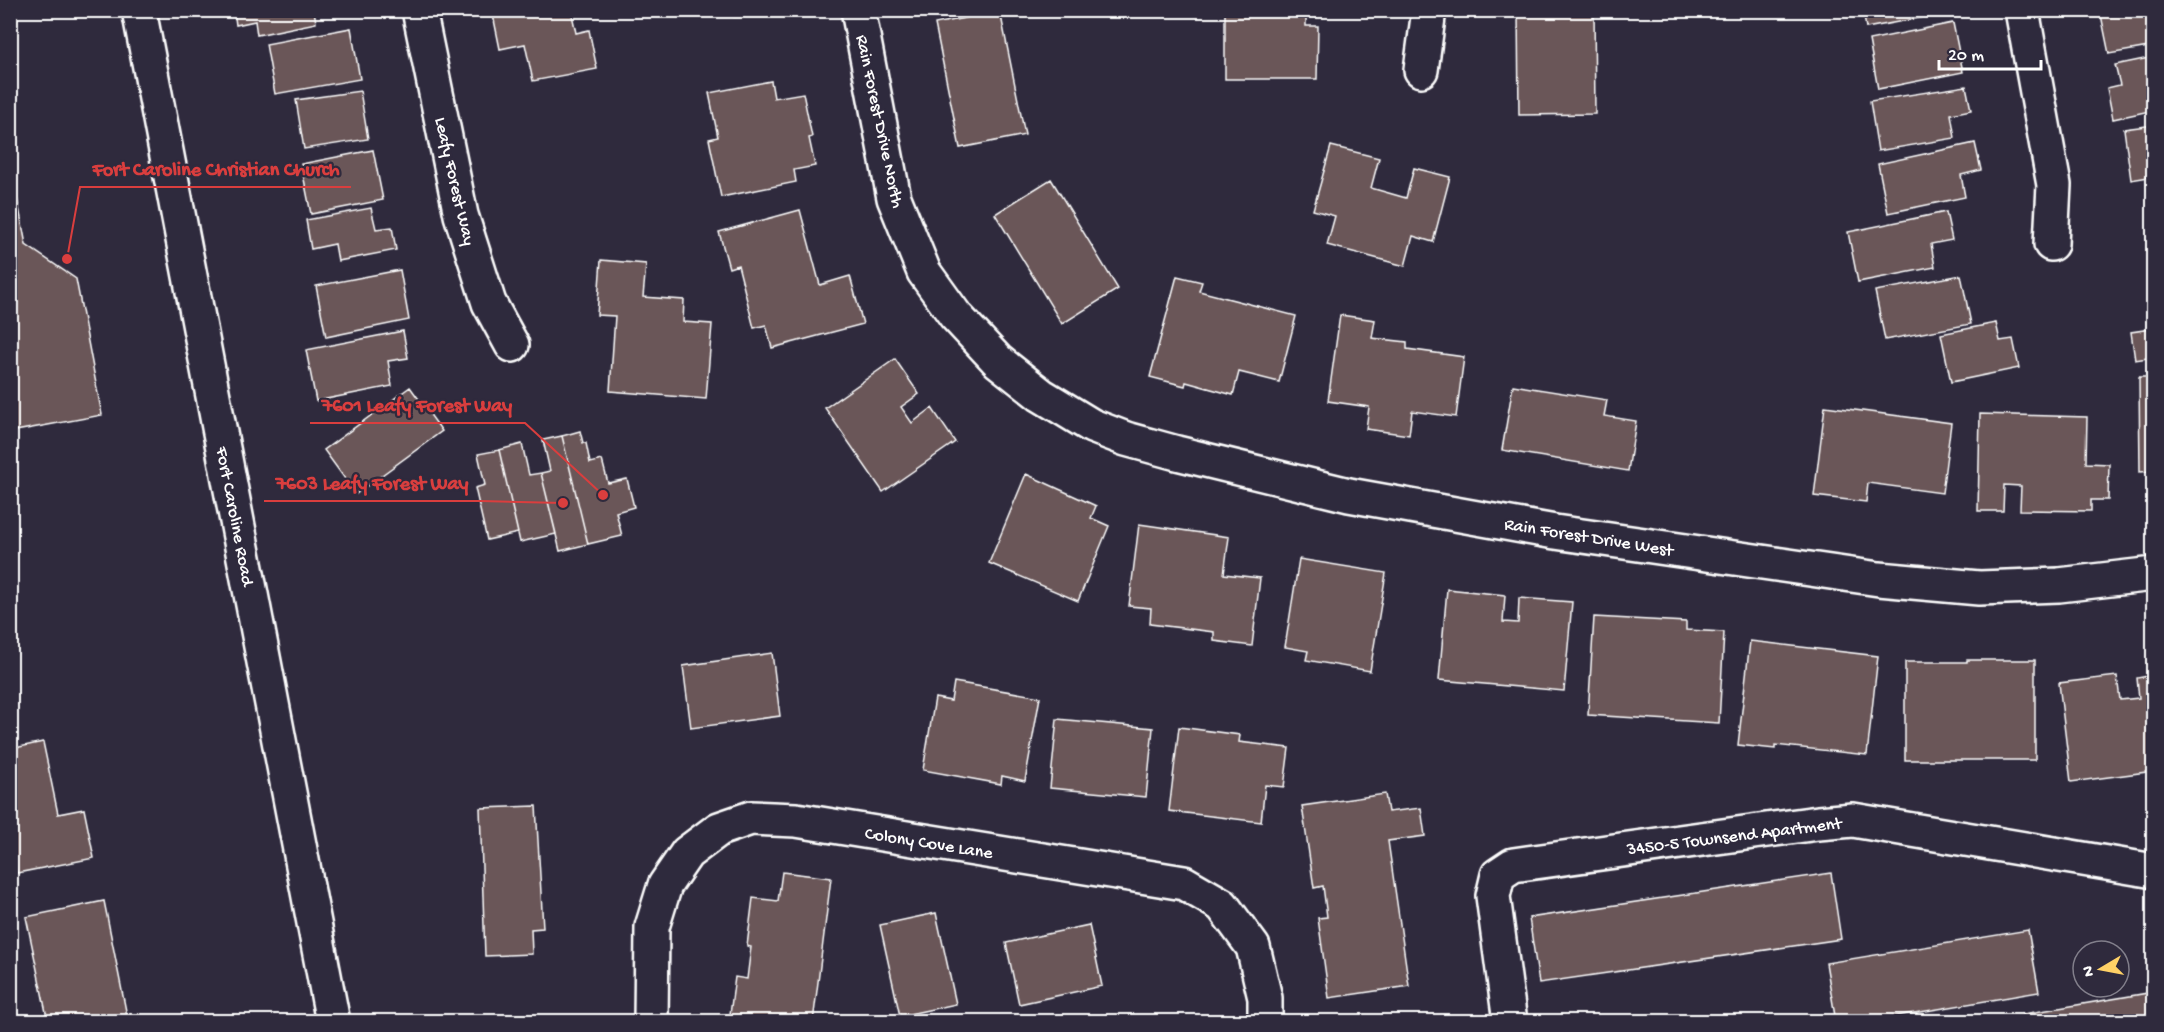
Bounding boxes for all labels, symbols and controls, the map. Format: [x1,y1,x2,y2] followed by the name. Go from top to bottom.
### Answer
[850,33,907,210] street label: Rain Forest Drive North
[1939,33,2041,71] scale bar
[1948,46,1984,67] text: 20 m
[429,115,479,248] street label: Leafy Forest Way
[80,149,351,187] callout: Fort Caroline Christian Church
[91,160,340,183] text: Fort Caroline Christian Church
[310,385,525,423] callout: 7601 Leafy Forest Way
[321,396,512,419] text: 7601 Leafy Forest Way
[210,444,258,589] street label: Fort Caroline Road
[264,463,481,501] callout: 7603 Leafy Forest Way
[275,474,469,497] text: 7603 Leafy Forest Way
[1503,515,1676,562] street label: Rain Forest Drive West
[1625,814,1844,861] street label: 3450-5 Townsend Apartment
[863,824,995,865] street label: Colony Cove Lane
[2071,939,2131,999] north arrow
[2079,964,2100,978] text: N

